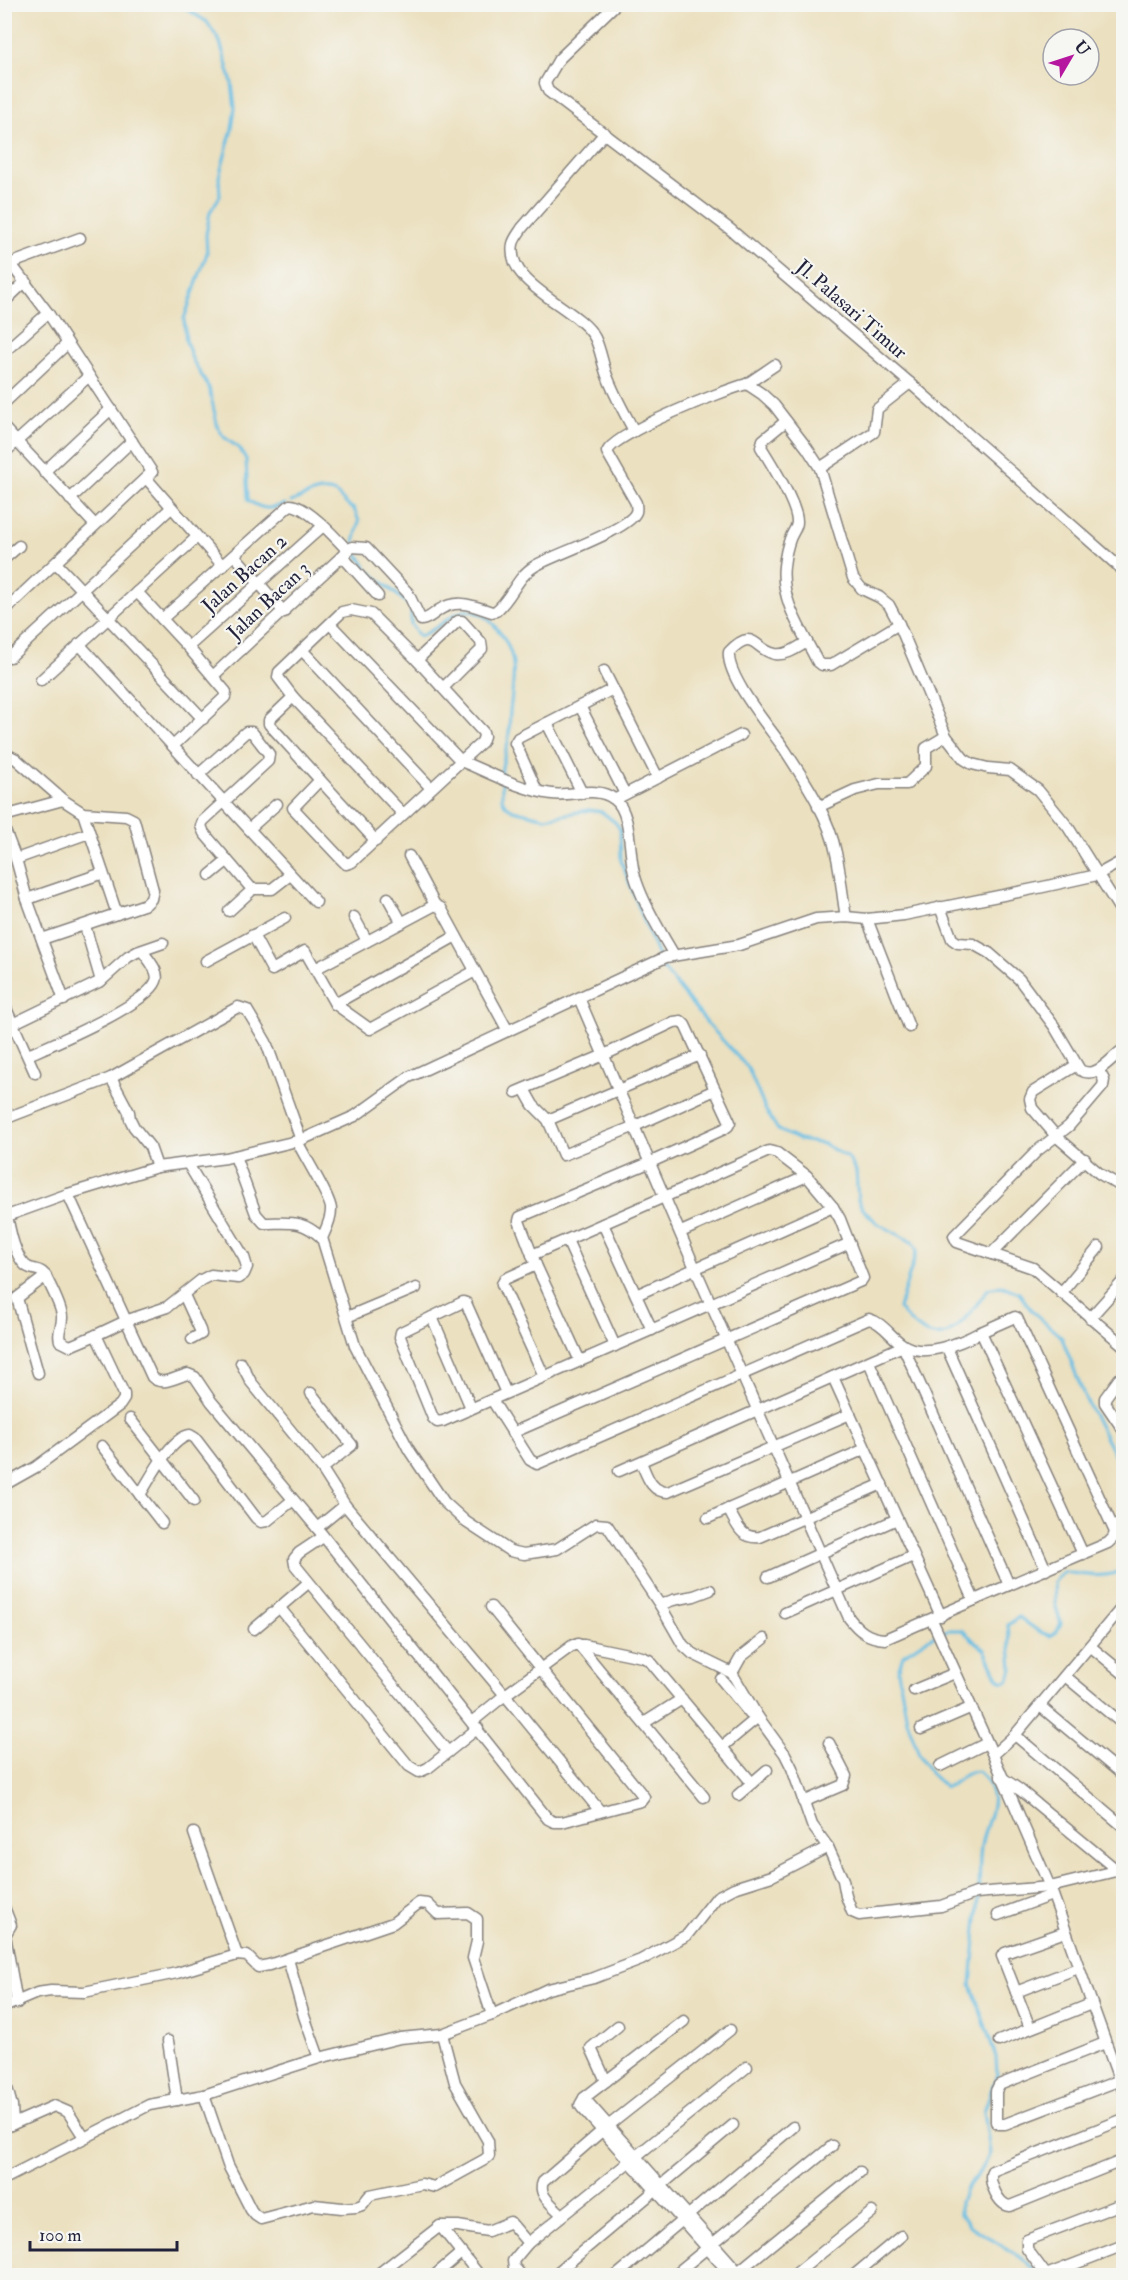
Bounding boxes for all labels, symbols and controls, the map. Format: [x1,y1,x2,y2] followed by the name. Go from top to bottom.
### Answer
[1041,27,1101,87] north arrow
[1070,37,1094,60] text: U
[790,254,913,365] street label: Jl. Palasari Timur
[196,529,292,619] street label: Jalan Bacan 2
[221,556,315,646] street label: Jalan Bacan 3
[30,2214,177,2252] scale bar
[39,2224,82,2247] text: 100 m

